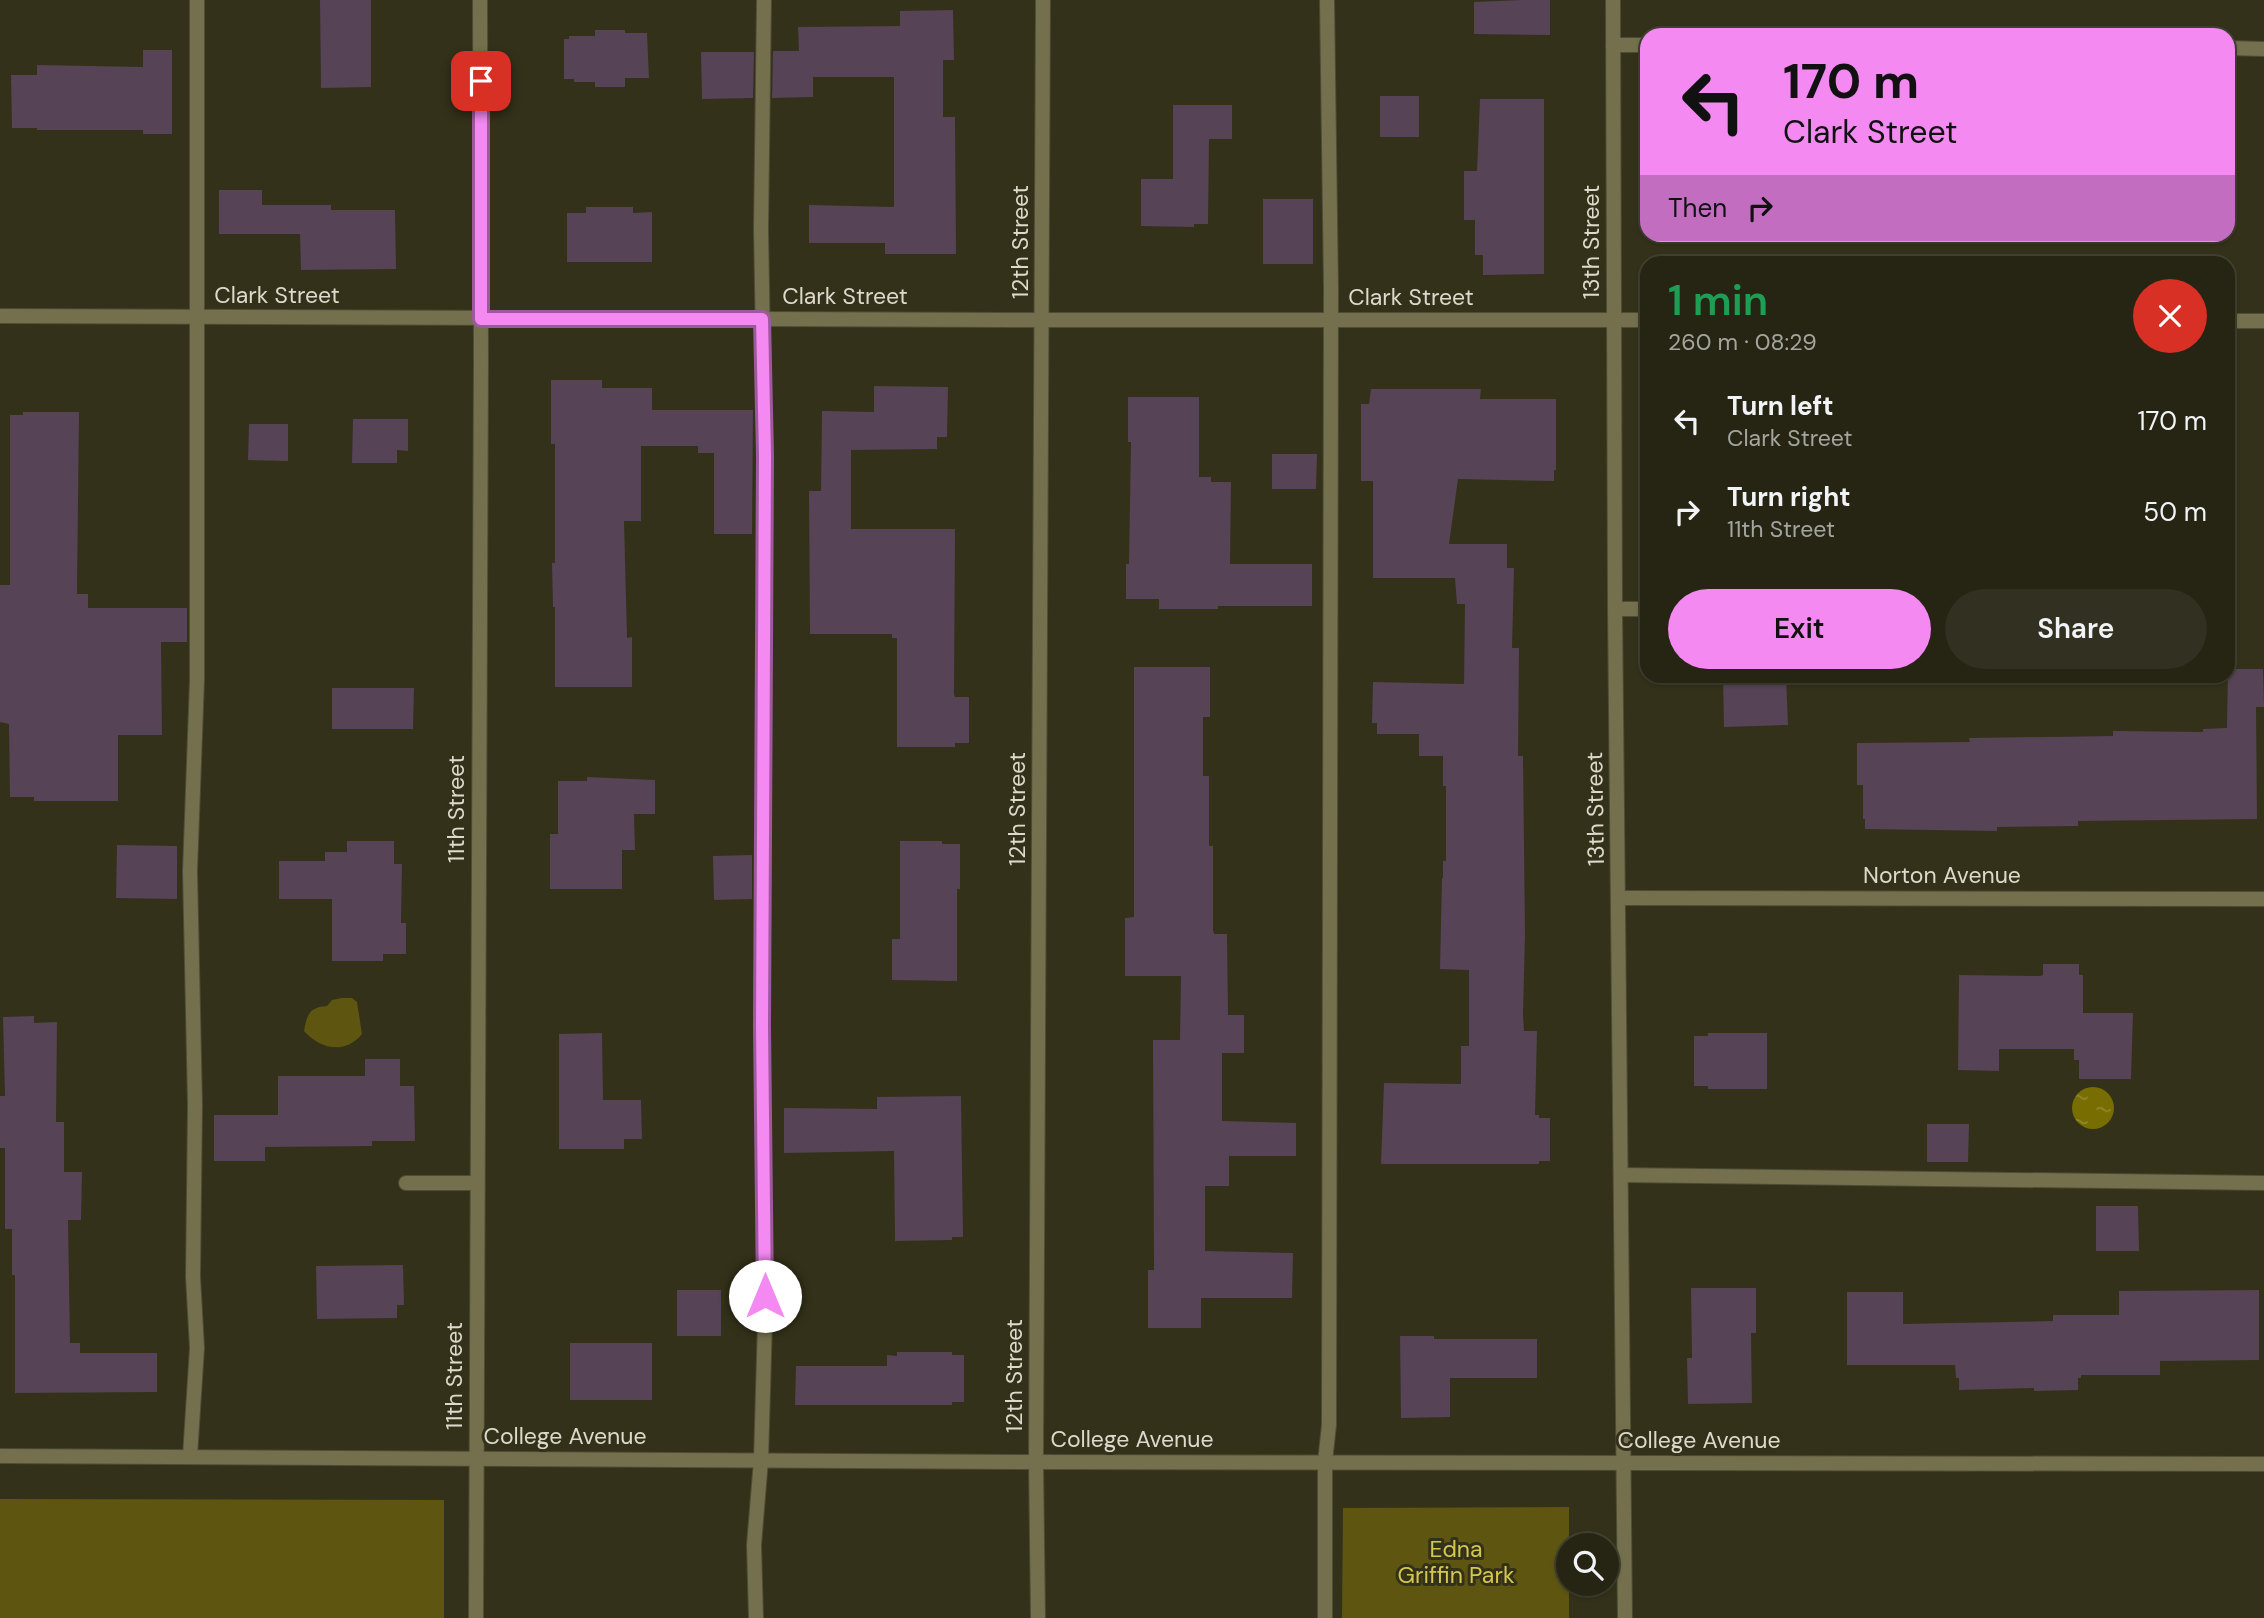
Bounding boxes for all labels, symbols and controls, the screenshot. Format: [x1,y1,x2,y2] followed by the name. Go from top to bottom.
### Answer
[1783,49,1919,113] text: 170 m
[451,51,511,111] pin
[1668,56,1759,147] icon: left
[462,62,500,100] icon: arrive
[1783,111,1958,153] text: Clark Street
[1005,185,1035,299] street label: 12th Street
[1576,185,1606,299] street label: 13th Street
[1741,189,1779,227] icon: right
[1668,191,1727,225] text: Then
[1668,273,1768,328] text: 1 min
[2133,279,2207,353] button: close
[214,280,340,310] street label: Clark Street
[782,281,908,311] street label: Clark Street
[1348,282,1474,312] street label: Clark Street
[1668,327,1817,357] text: 260 m · 08:29
[1727,389,1834,423] text: Turn left
[1668,402,1706,440] icon: left
[2138,404,2207,438] text: 170 m
[1727,423,1853,453] text: Clark Street
[1727,480,1851,514] text: Turn right
[1668,493,1706,531] icon: right
[2143,495,2207,529] text: 50 m
[1727,514,1835,544] text: 11th Street
[1668,589,1931,669] button: Exit
[1945,589,2207,669] button: Share
[1002,752,1032,866] street label: 12th Street
[1579,752,1611,866] street label: 13th Street
[441,755,471,863] street label: 11th Street
[1863,860,2021,890] street label: Norton Avenue
[728,1259,802,1333] position arrow
[999,1319,1029,1433] street label: 12th Street
[439,1322,469,1430] street label: 11th Street
[483,1421,647,1451] street label: College Avenue
[1050,1424,1214,1454] street label: College Avenue
[1617,1425,1781,1455] street label: College Avenue
[1556,1533,1619,1596] map controls
[1556,1533,1619,1596] button: search
[1398,1534,1515,1590] park label: Edna Griffin Park

